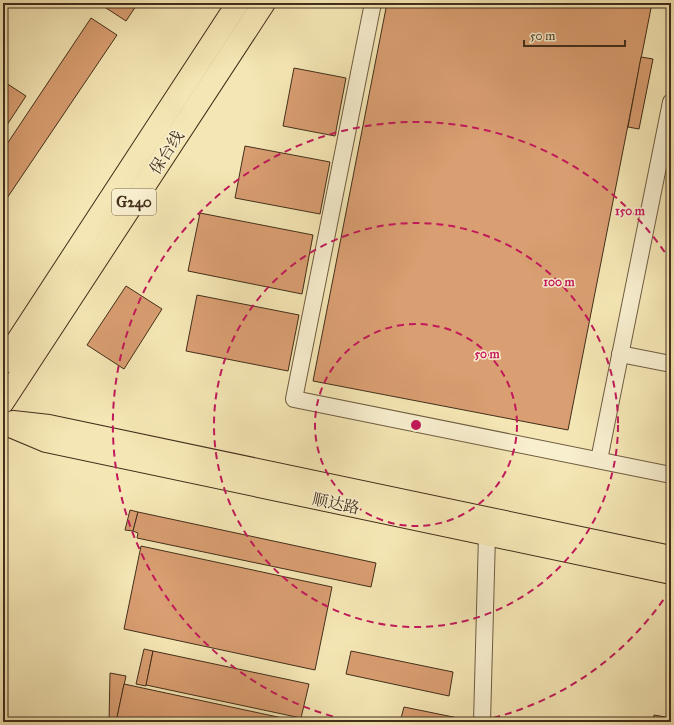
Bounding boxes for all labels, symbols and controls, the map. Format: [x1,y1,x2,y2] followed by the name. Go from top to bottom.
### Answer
[524,22,625,48] scale bar
[530,29,555,43] text: 50 m
[145,127,187,178] street label: 保台线
[112,189,156,215] road number: G240
[615,204,646,218] text: 150 m
[543,275,576,289] text: 100 m
[474,347,501,361] text: 50 m
[409,418,423,432] centre of rings
[310,489,361,518] street label: 顺达路

